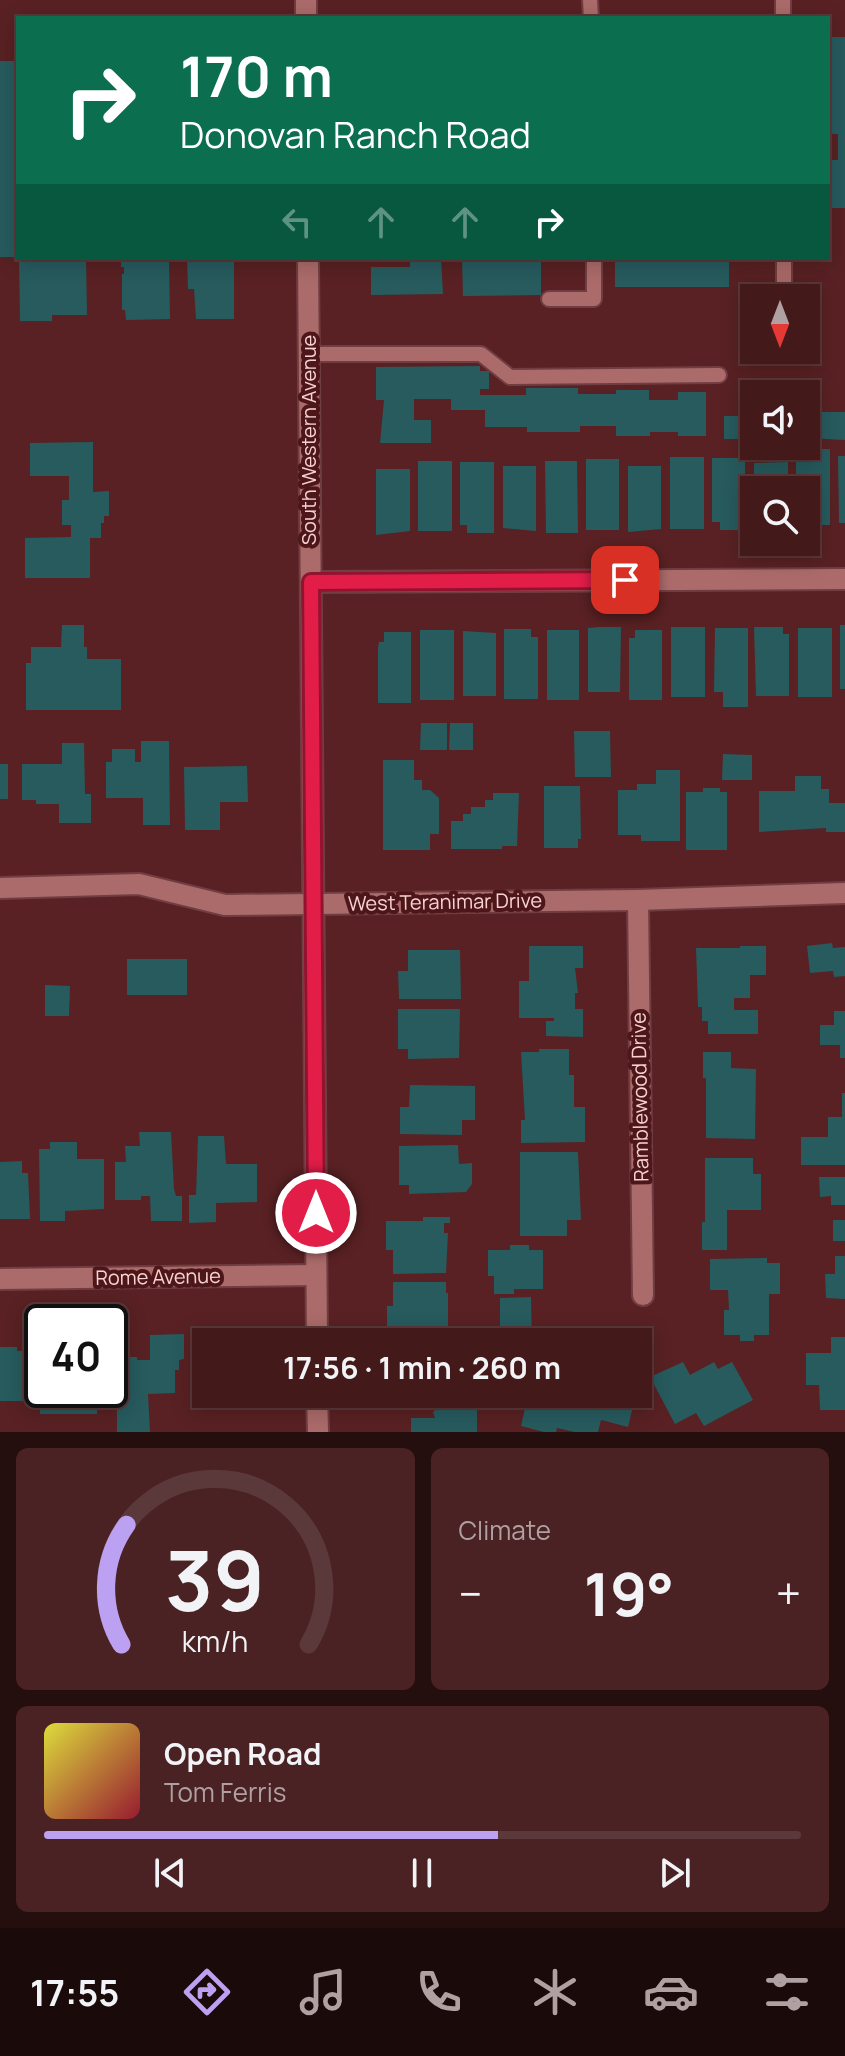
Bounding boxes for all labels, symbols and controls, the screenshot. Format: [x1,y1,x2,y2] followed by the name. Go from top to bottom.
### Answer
[180,37,333,114] text: 170 m
[48,48,152,152] icon: right
[180,110,531,159] text: Donovan Ranch Road
[275,200,319,244] icon: left
[359,200,403,244] icon: ahead
[443,200,487,244] icon: ahead
[527,200,571,244] icon: right
[740,284,820,364] north arrow
[740,284,820,556] map controls
[295,335,322,545] street label: South Western Avenue
[740,380,820,460] button: sound
[740,476,820,556] button: search
[591,546,659,614] pin
[603,558,647,602] icon: arrive
[348,886,542,917] street label: West Teranimar Drive
[625,1012,654,1182] street label: Ramblewood Drive
[274,1171,358,1255] position arrow
[95,1262,221,1291] street label: Rome Avenue
[24,1304,128,1408] speed limit sign: 40
[283,1347,561,1388] text: 17:56 · 1 min · 260 m
[459,1512,551,1548] text: Climate
[165,1522,265,1636] text: 39
[584,1552,674,1634] text: 19°
[459,1563,482,1623] text: −
[776,1563,801,1623] text: +
[182,1622,248,1661] text: km/h
[164,1733,321,1774] text: Open Road
[164,1774,286,1810] text: Tom Ferris
[148,1851,192,1895] icon: previous
[400,1851,444,1895] icon: pause
[653,1851,697,1895] icon: next
[179,1964,235,2020] icon: directions
[295,1964,351,2020] icon: music
[411,1964,467,2020] icon: phone
[527,1964,583,2020] icon: climate
[643,1964,699,2020] icon: car
[759,1964,815,2020] icon: filters
[30,1968,119,2017] text: 17:55

